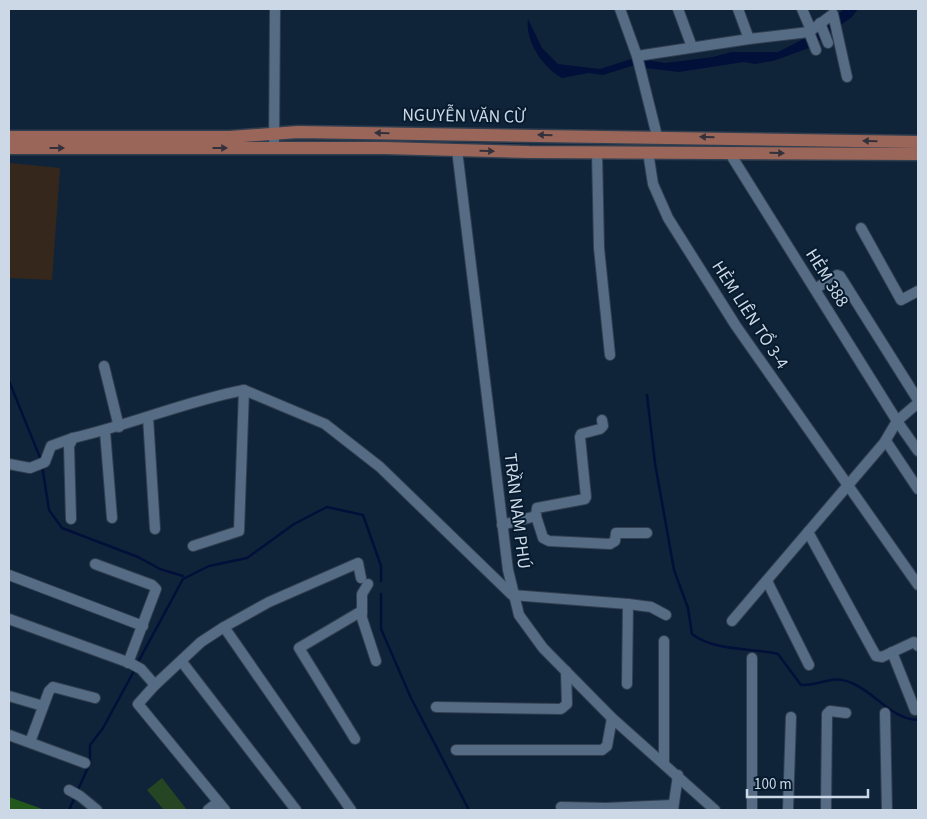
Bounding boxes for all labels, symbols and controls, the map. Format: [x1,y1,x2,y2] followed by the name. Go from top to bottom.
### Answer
[402,102,527,130] street label: NGUYỄN VĂN CỪ
[374,129,390,137] one-way arrow
[536,131,552,139] one-way arrow
[699,133,715,141] one-way arrow
[861,137,877,145] one-way arrow
[50,144,66,152] one-way arrow
[212,144,228,152] one-way arrow
[480,147,496,155] one-way arrow
[770,149,786,157] one-way arrow
[799,244,855,312] street label: HẺM 388
[706,256,794,374] street label: HẺM LIÊN TỔ 3-4
[497,452,537,570] street label: TRẦN NAM PHÚ
[747,766,868,798] scale bar
[754,774,792,795] text: 100 m

